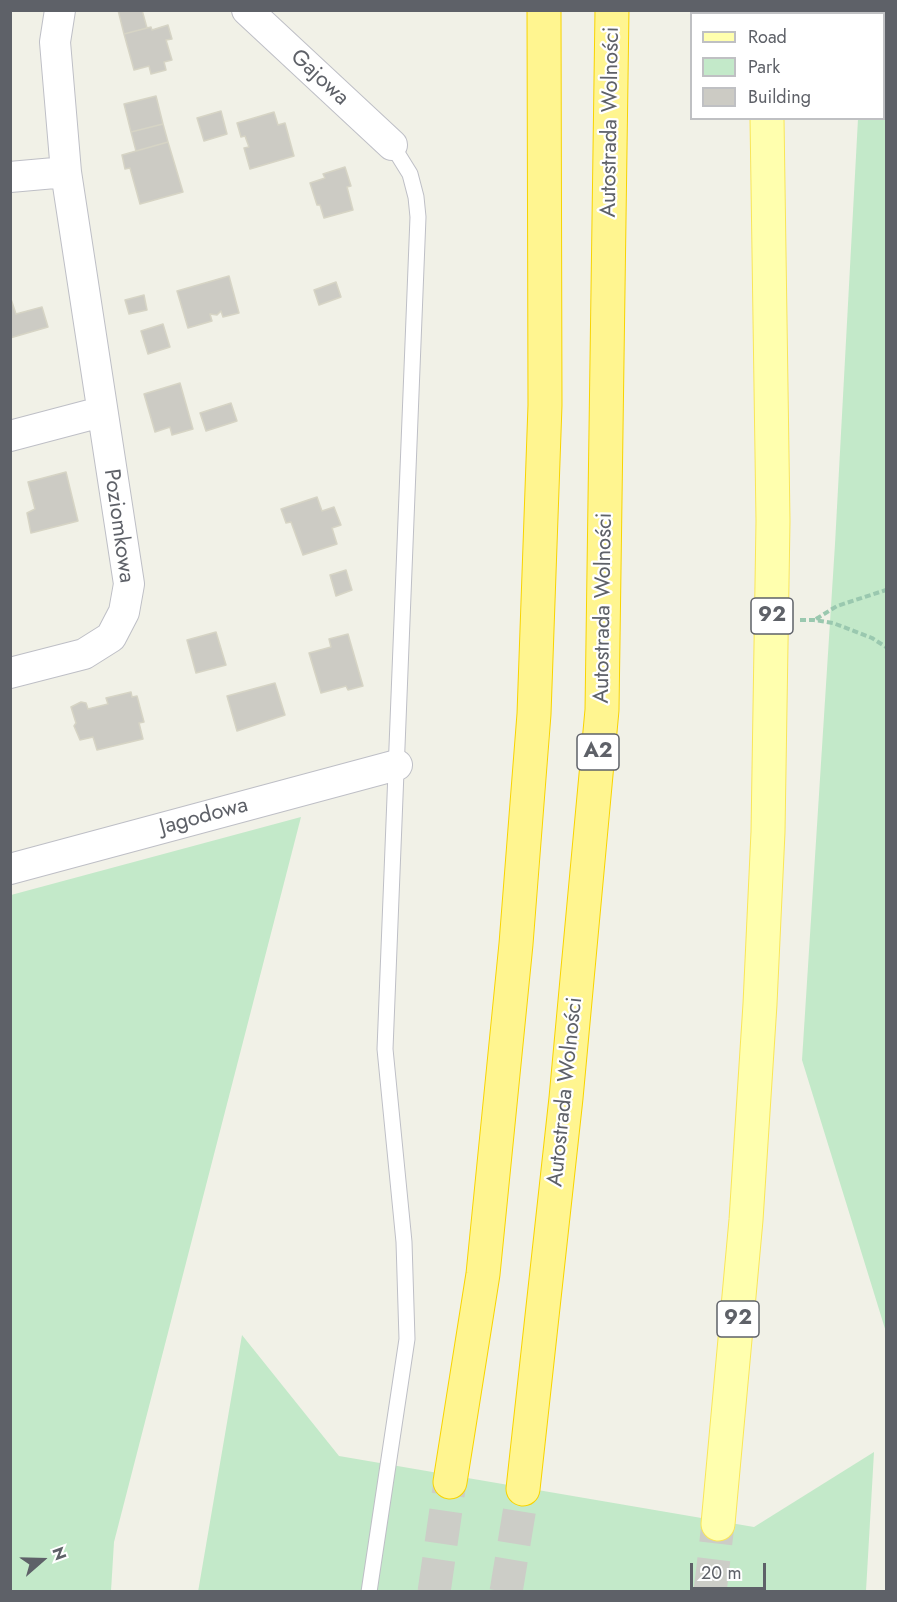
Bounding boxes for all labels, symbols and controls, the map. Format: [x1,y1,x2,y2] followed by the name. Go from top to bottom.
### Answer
[690,12,885,120] legend
[748,24,787,50] text: Road
[596,26,626,218] street label: Autostrada Wolności
[284,44,354,112] street label: Gajowa
[748,54,780,80] text: Park
[748,84,811,110] text: Building
[97,467,139,585] street label: Poziomkowa
[589,512,619,704] street label: Autostrada Wolności
[751,598,793,634] road number: 92
[577,734,619,770] road number: A2
[157,793,251,841] street label: Jagodowa
[543,996,589,1188] street label: Autostrada Wolności
[717,1301,759,1337] road number: 92
[12,1530,72,1590] north arrow
[46,1544,72,1564] text: N
[693,1551,770,1589] scale bar
[701,1560,741,1586] text: 20 m

